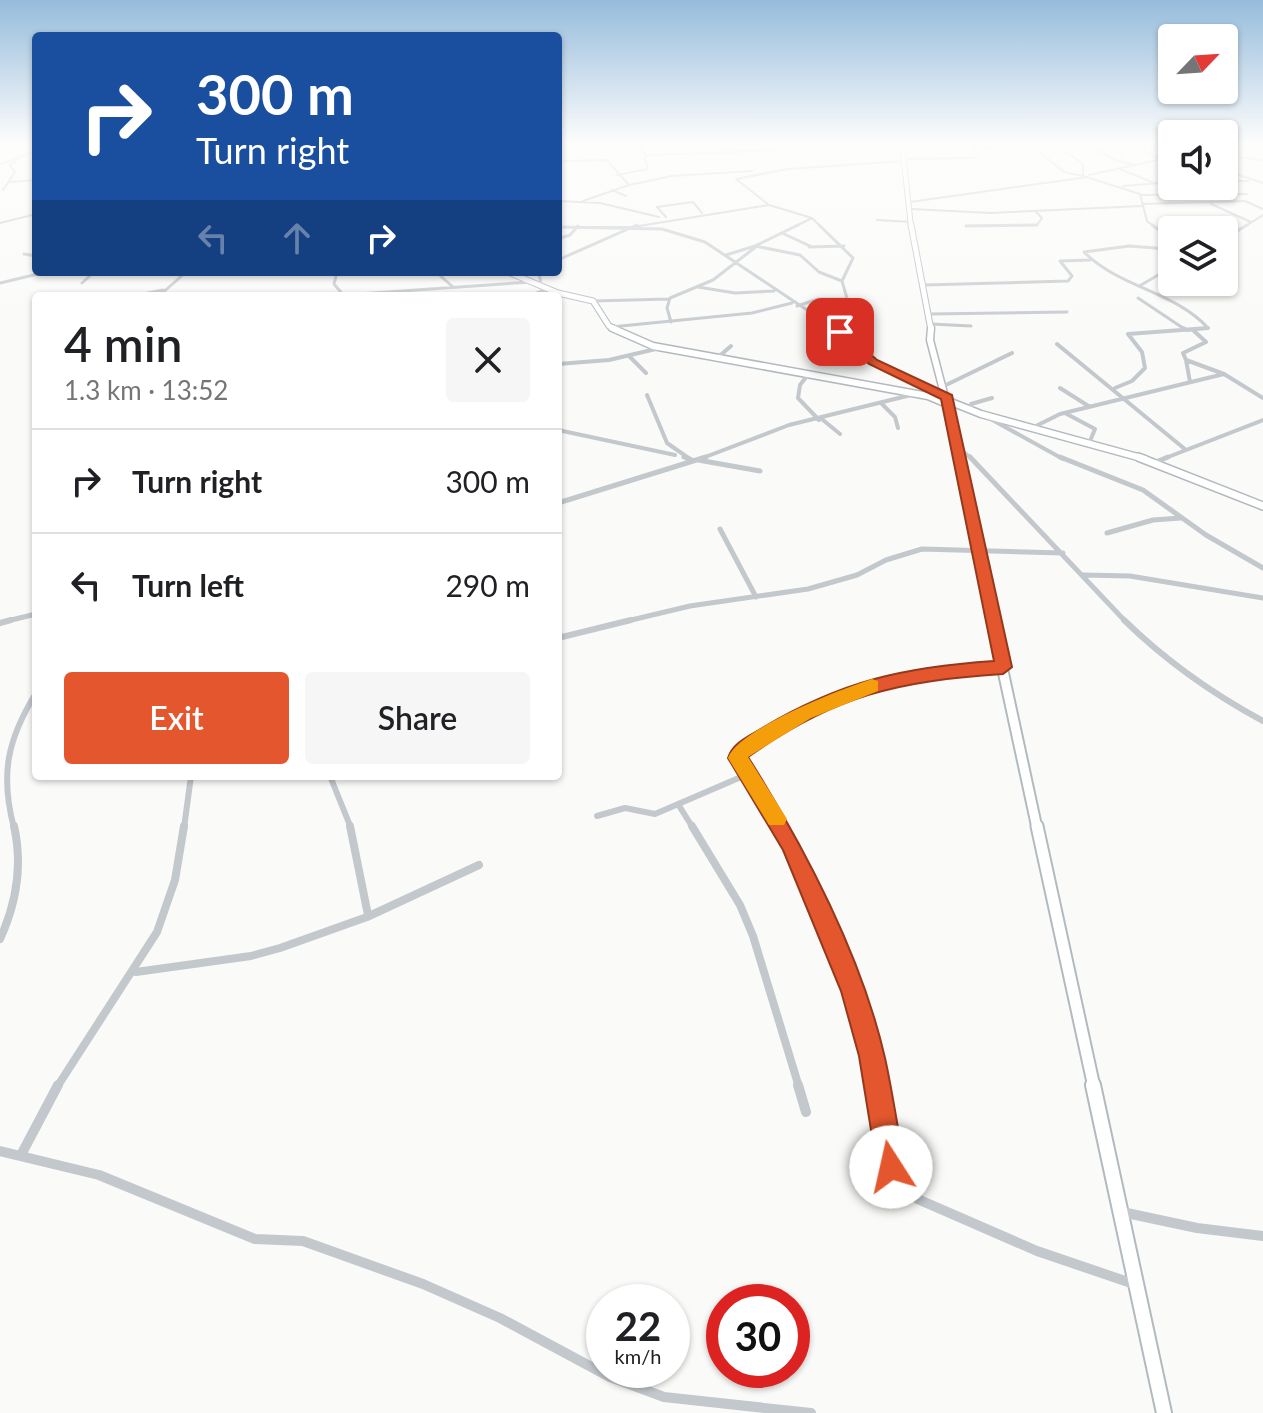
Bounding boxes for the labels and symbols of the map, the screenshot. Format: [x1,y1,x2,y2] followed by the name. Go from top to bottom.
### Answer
[1158,24,1238,104] north arrow
[806,298,874,366] pin
[849,1125,933,1209] position arrow
[706,1284,810,1388] speed limit sign: 30

